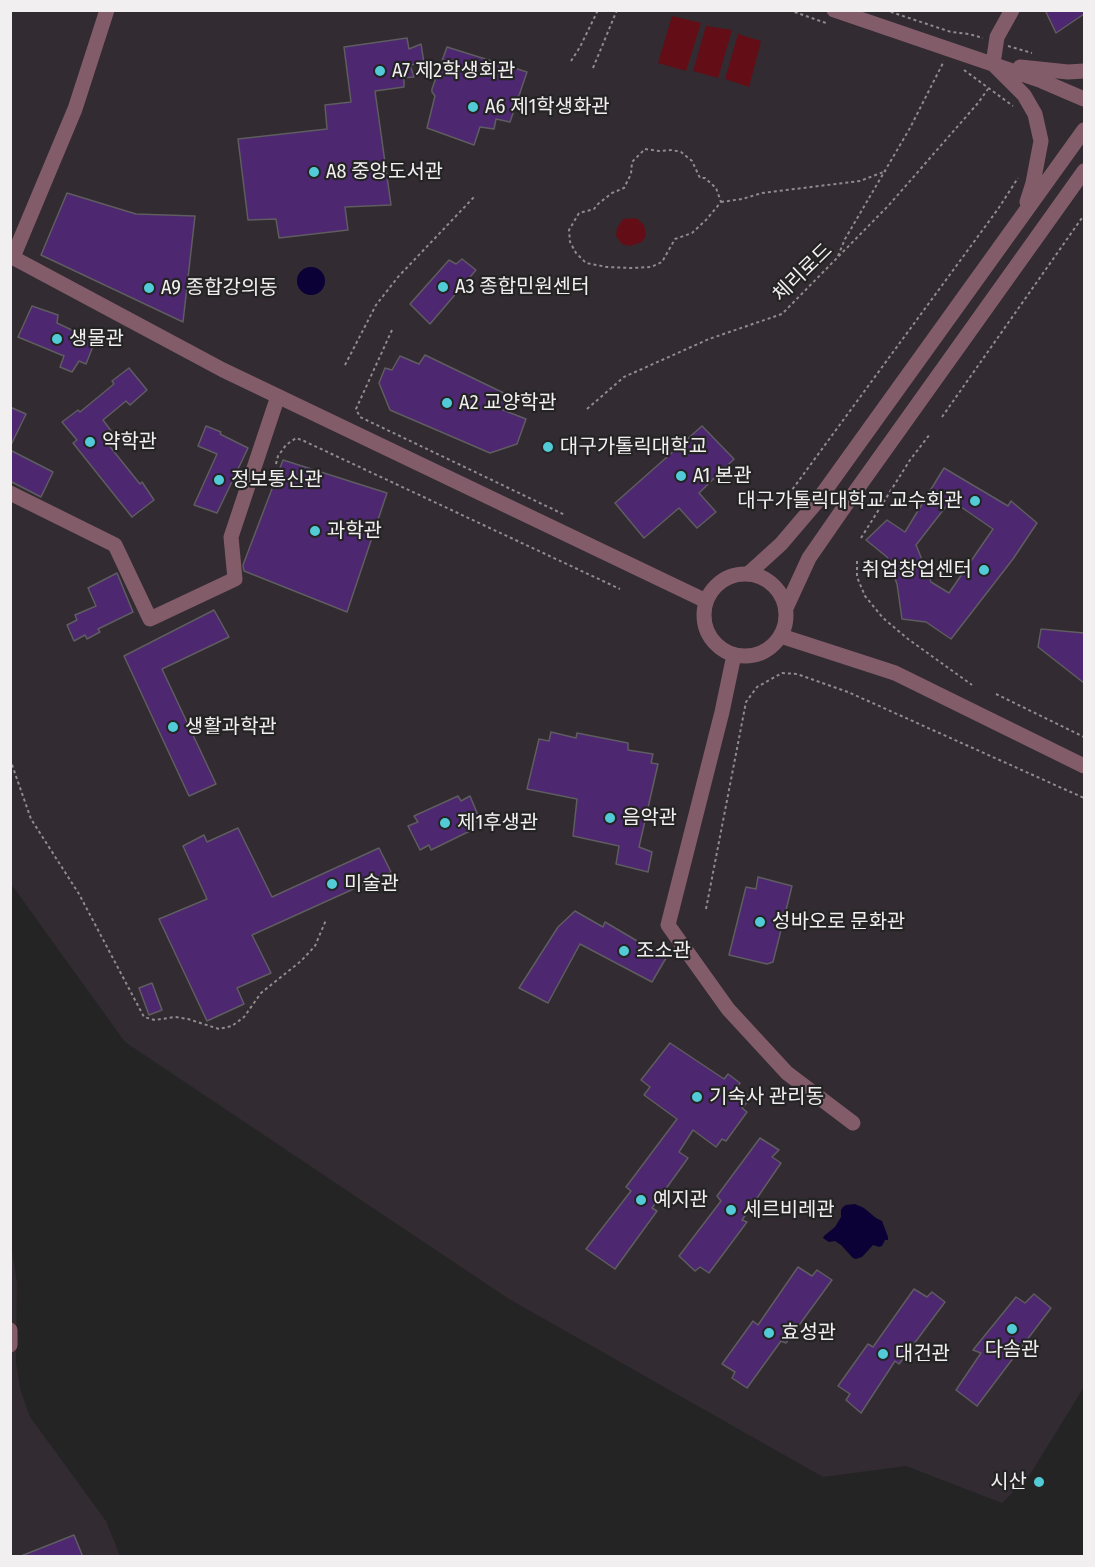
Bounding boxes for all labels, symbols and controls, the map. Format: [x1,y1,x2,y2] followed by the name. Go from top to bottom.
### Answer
[392,59,516,83] place label: A7 제2학생회관
[373,64,387,78] marker: A7 제2학생회관
[485,95,610,119] place label: A6 제1학생화관
[466,100,480,114] marker: A6 제1학생화관
[326,160,443,184] place label: A8 중앙도서관
[307,165,321,179] marker: A8 중앙도서관
[768,239,838,307] street label: 체리로드
[455,275,590,299] place label: A3 종합민원센터
[161,276,278,300] place label: A9 종합강의동
[436,280,450,294] marker: A3 종합민원센터
[142,281,156,295] marker: A9 종합강의동
[69,327,124,351] place label: 생물관
[50,332,64,346] marker: 생물관
[459,391,557,415] place label: A2 교양학관
[440,396,454,410] marker: A2 교양학관
[102,430,157,454] place label: 약학관
[83,435,97,449] marker: 약학관
[560,435,707,459] place label: 대구가톨릭대학교
[541,440,555,454] marker: 대구가톨릭대학교
[693,464,752,488] place label: A1 본관
[231,468,323,492] place label: 정보통신관
[674,469,688,483] marker: A1 본관
[212,473,226,487] marker: 정보통신관
[738,489,963,513] place label: 대구가톨릭대학교 교수회관
[968,494,982,508] marker: 대구가톨릭대학교 교수회관
[327,519,382,543] place label: 과학관
[308,524,322,538] marker: 과학관
[862,558,972,582] place label: 취업창업센터
[977,563,991,577] marker: 취업창업센터
[185,715,277,739] place label: 생활과학관
[166,720,180,734] marker: 생활과학관
[622,806,677,830] place label: 음악관
[457,811,538,835] place label: 제1후생관
[603,811,617,825] marker: 음악관
[438,816,452,830] marker: 제1후생관
[344,872,399,896] place label: 미술관
[325,877,339,891] marker: 미술관
[772,910,905,934] place label: 성바오로 문화관
[753,915,767,929] marker: 성바오로 문화관
[636,939,691,963] place label: 조소관
[617,944,631,958] marker: 조소관
[709,1085,824,1109] place label: 기숙사 관리동
[690,1090,704,1104] marker: 기숙사 관리동
[653,1188,708,1212] place label: 예지관
[634,1193,648,1207] marker: 예지관
[743,1198,835,1222] place label: 세르비레관
[724,1203,738,1217] marker: 세르비레관
[781,1321,836,1345] place label: 효성관
[1005,1322,1019,1336] marker: 다솜관
[762,1326,776,1340] marker: 효성관
[984,1338,1040,1362] place label: 다솜관
[895,1342,950,1366] place label: 대건관
[876,1347,890,1361] marker: 대건관
[990,1470,1027,1494] place label: 시산
[1032,1475,1046,1489] marker: 시산

